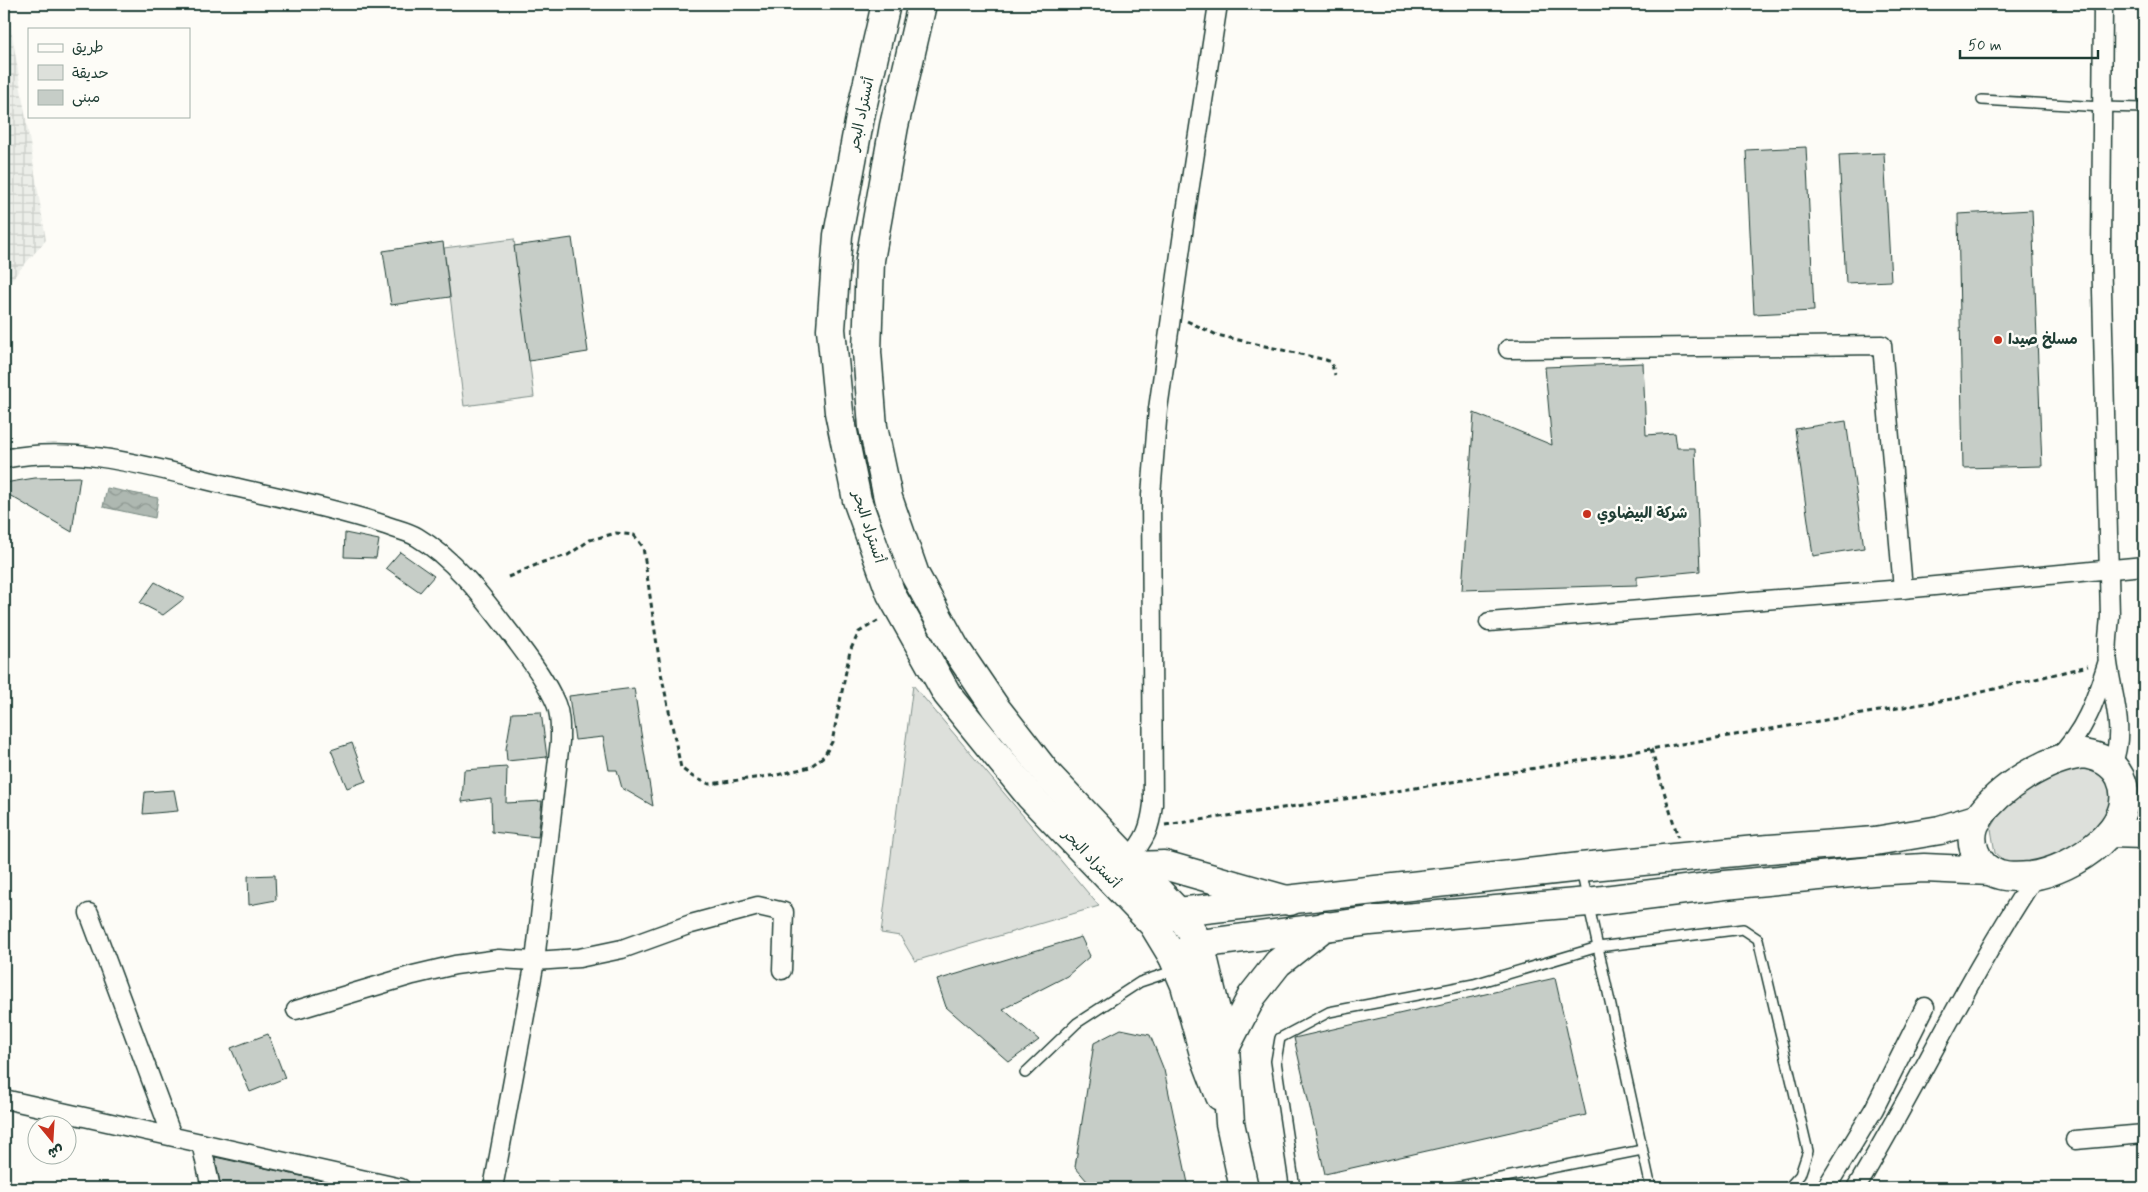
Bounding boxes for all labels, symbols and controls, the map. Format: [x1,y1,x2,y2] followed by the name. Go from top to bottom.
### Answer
[28,28,190,118] legend
[1960,28,2098,60] scale bar
[1968,36,2002,56] text: 50 m
[72,38,104,58] text: طريق
[72,64,109,84] text: حديقة
[844,75,880,154] street label: أتستراد البحر
[72,88,100,108] text: مبنى
[2008,330,2078,350] place label: مسلخ صيدا
[1992,334,2004,346] marker: مسلخ صيدا
[847,487,889,566] street label: أتستراد البحر
[1597,504,1687,525] place label: شركة البيضاوي
[1581,508,1593,520] marker: شركة البيضاوي
[1057,824,1125,893] street label: أتستراد البحر
[28,1114,78,1164] north arrow
[46,1140,66,1162] text: ش

